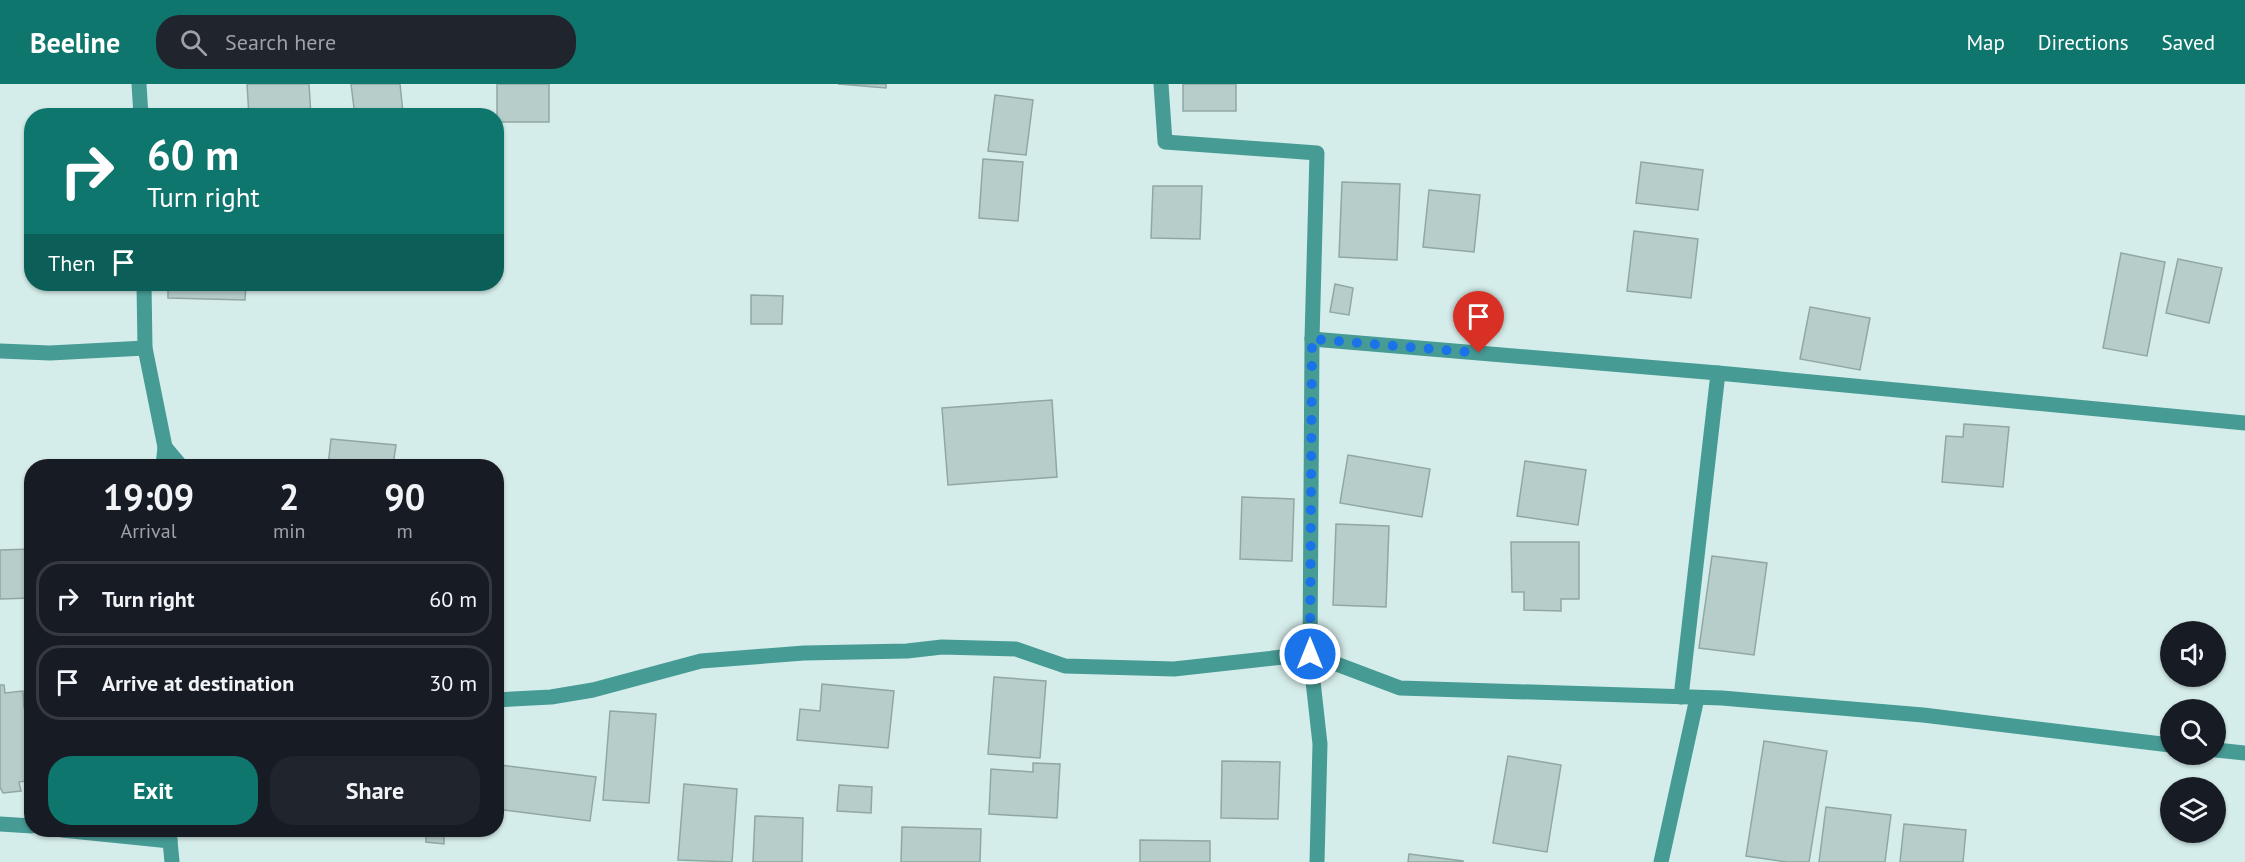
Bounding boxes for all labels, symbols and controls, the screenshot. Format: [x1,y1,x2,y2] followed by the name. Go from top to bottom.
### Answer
[156,15,576,69] search box
[30,24,120,61] text: Beeline
[177,26,210,59] icon: search
[225,28,336,56] text: Search here
[1966,29,2005,56] text: Map
[2038,29,2129,56] text: Directions
[2162,29,2215,56] text: Saved
[147,127,239,182] text: 60 m
[48,132,126,210] icon: right
[147,180,260,214] text: Turn right
[107,246,140,279] icon: arrive
[48,249,95,277] text: Then
[1453,291,1504,353] pin
[1462,300,1495,333] icon: arrive
[103,473,194,520] text: 19:09
[279,473,299,520] text: 2
[384,473,425,520] text: 90
[120,518,177,544] text: Arrival
[273,518,306,544] text: min
[397,518,413,544] text: m
[51,582,84,615] icon: right
[102,585,194,613] text: Turn right
[429,585,477,613] text: 60 m
[2160,621,2226,843] map controls
[2160,621,2226,687] button: sound
[1278,622,1342,686] position arrow
[51,666,84,699] icon: arrive
[102,669,294,697] text: Arrive at destination
[429,669,477,697] text: 30 m
[2160,699,2226,765] button: search
[48,756,258,825] button: Exit
[270,756,480,825] button: Share
[2160,777,2226,843] button: layers

